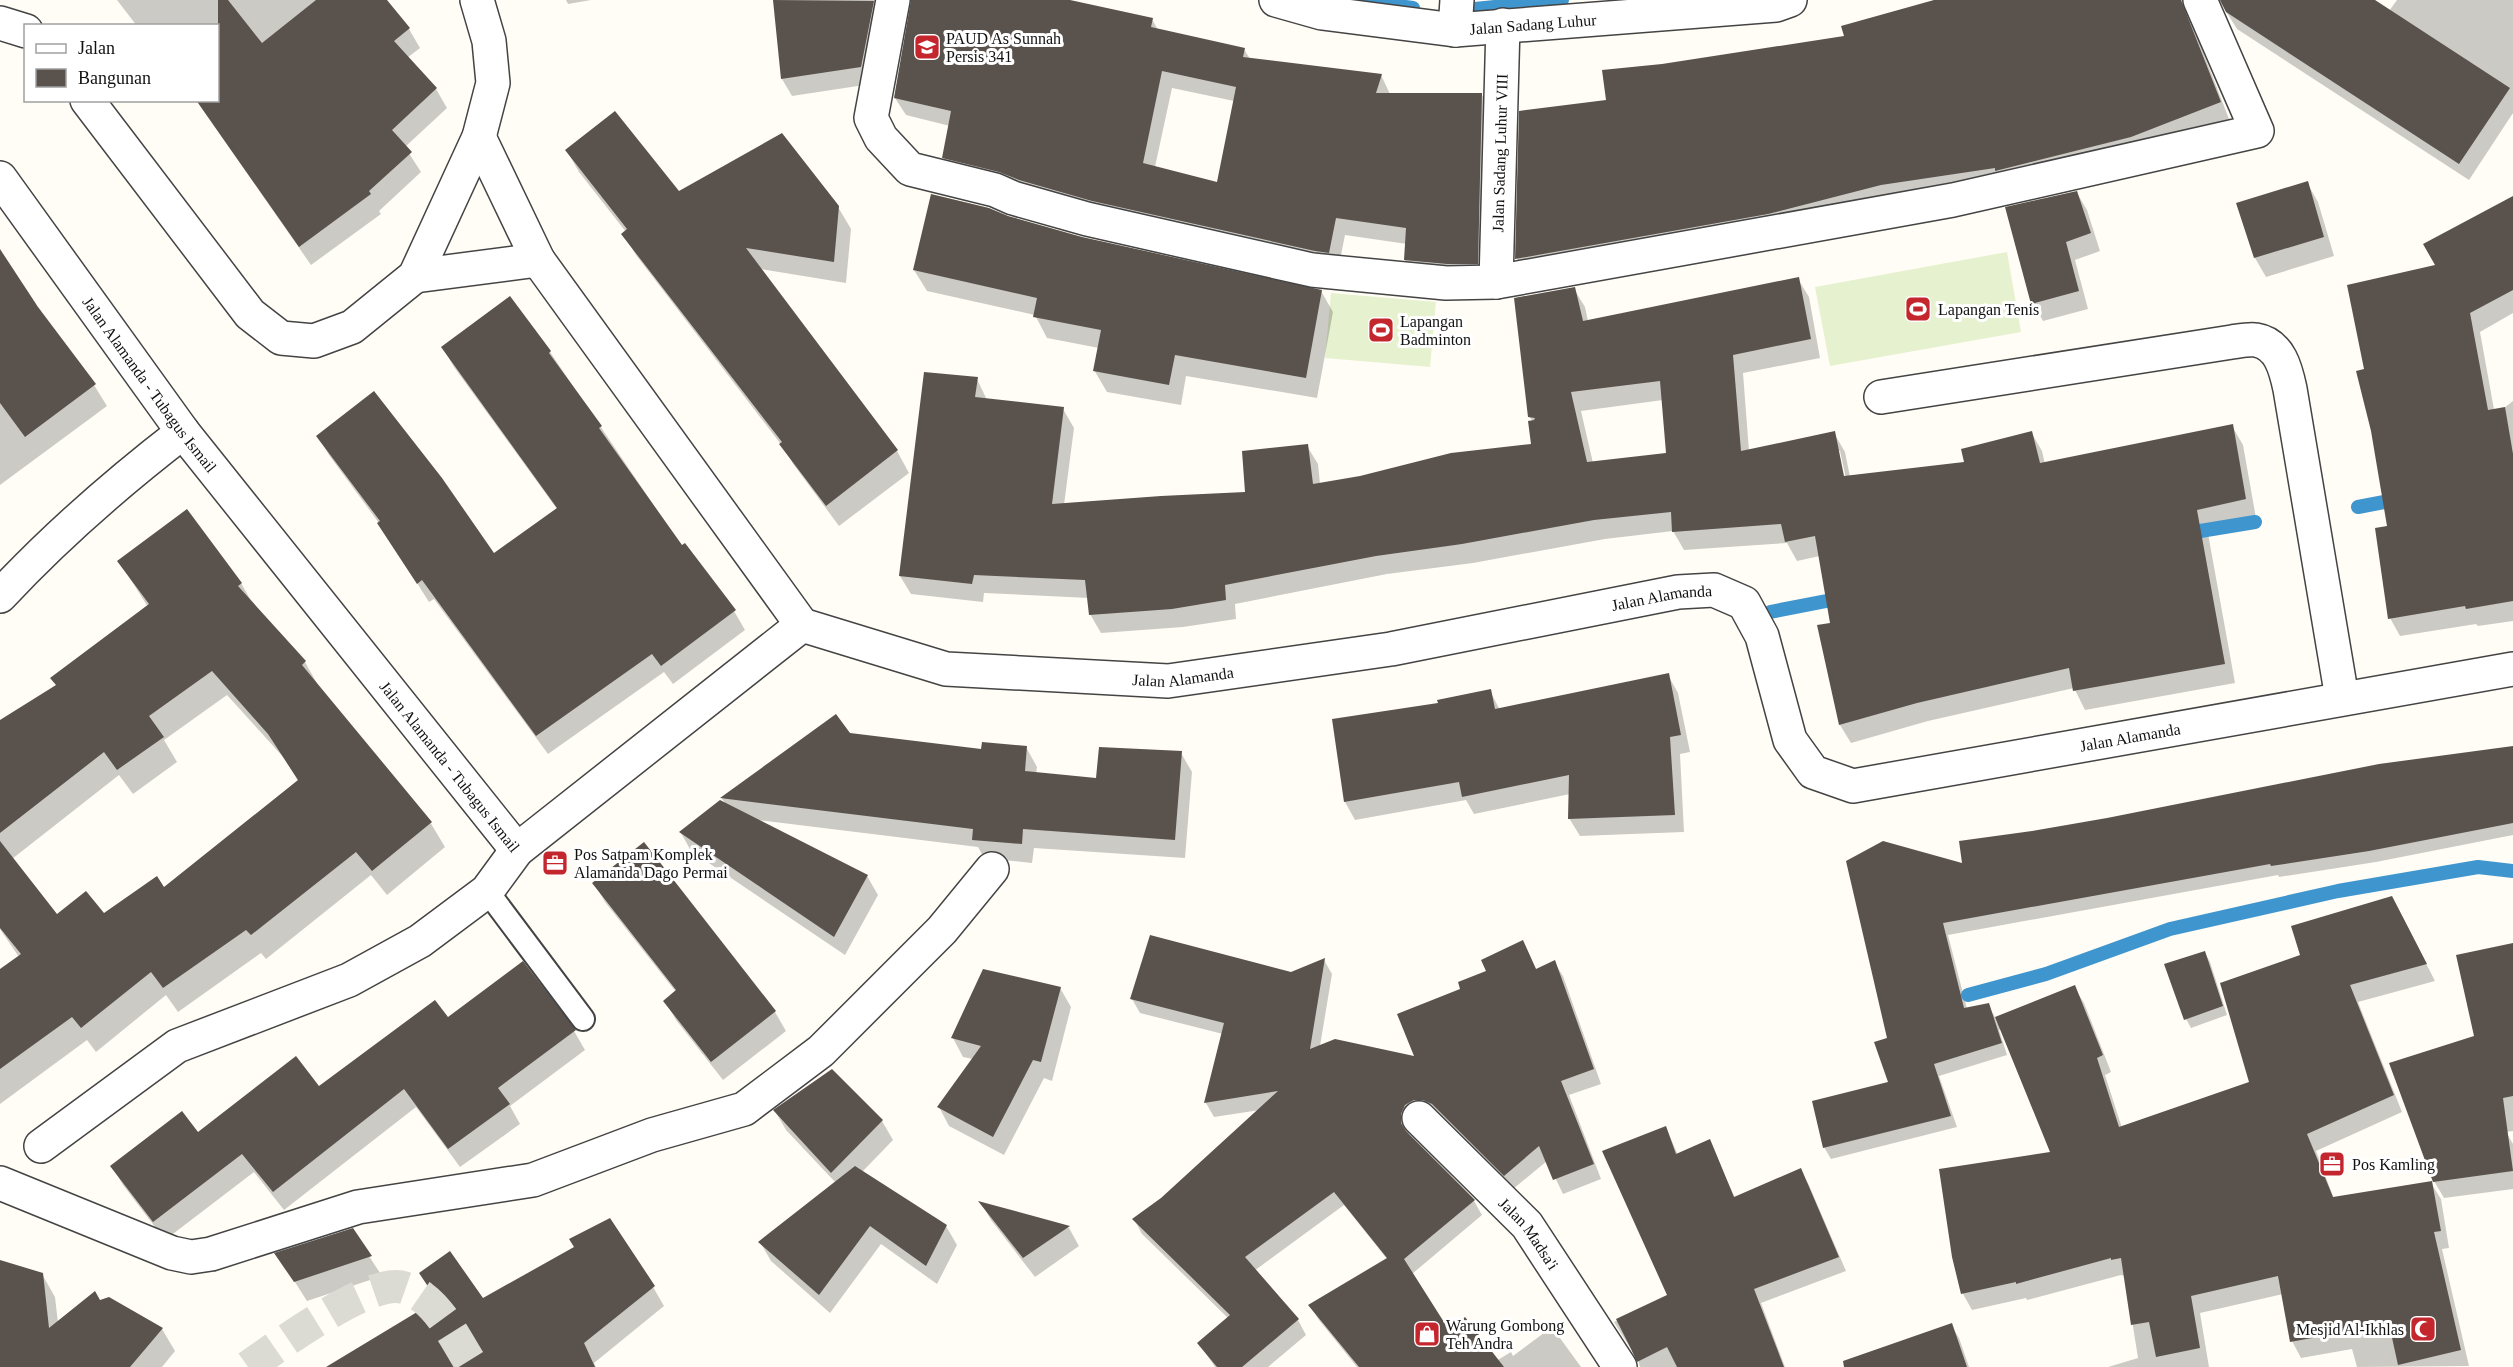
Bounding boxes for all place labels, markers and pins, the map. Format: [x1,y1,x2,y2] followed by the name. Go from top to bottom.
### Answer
[946,30,1061,65] place label: PAUD As Sunnah Persis 341
[912,32,942,62] school or university icon: PAUD As Sunnah Persis 341
[1903,294,1933,324] sports icon: Lapangan Tenis
[1938,301,2039,319] place label: Lapangan Tenis
[1400,313,1471,348] place label: Lapangan Badminton
[1366,315,1396,345] sports icon: Lapangan Badminton
[574,846,728,882] place label: Pos Satpam Komplek Alamanda Dago Permai
[540,848,570,878] office icon: Pos Satpam Komplek Alamanda Dago Permai
[2317,1149,2347,1179] office icon: Pos Kamling
[2352,1156,2435,1174] place label: Pos Kamling
[2408,1314,2438,1344] mosque icon: Mesjid Al-Ikhlas
[1446,1317,1564,1352] place label: Warung Gombong Teh Andra
[1412,1319,1442,1349] shop icon: Warung Gombong Teh Andra
[2296,1321,2404,1339] place label: Mesjid Al-Ikhlas

